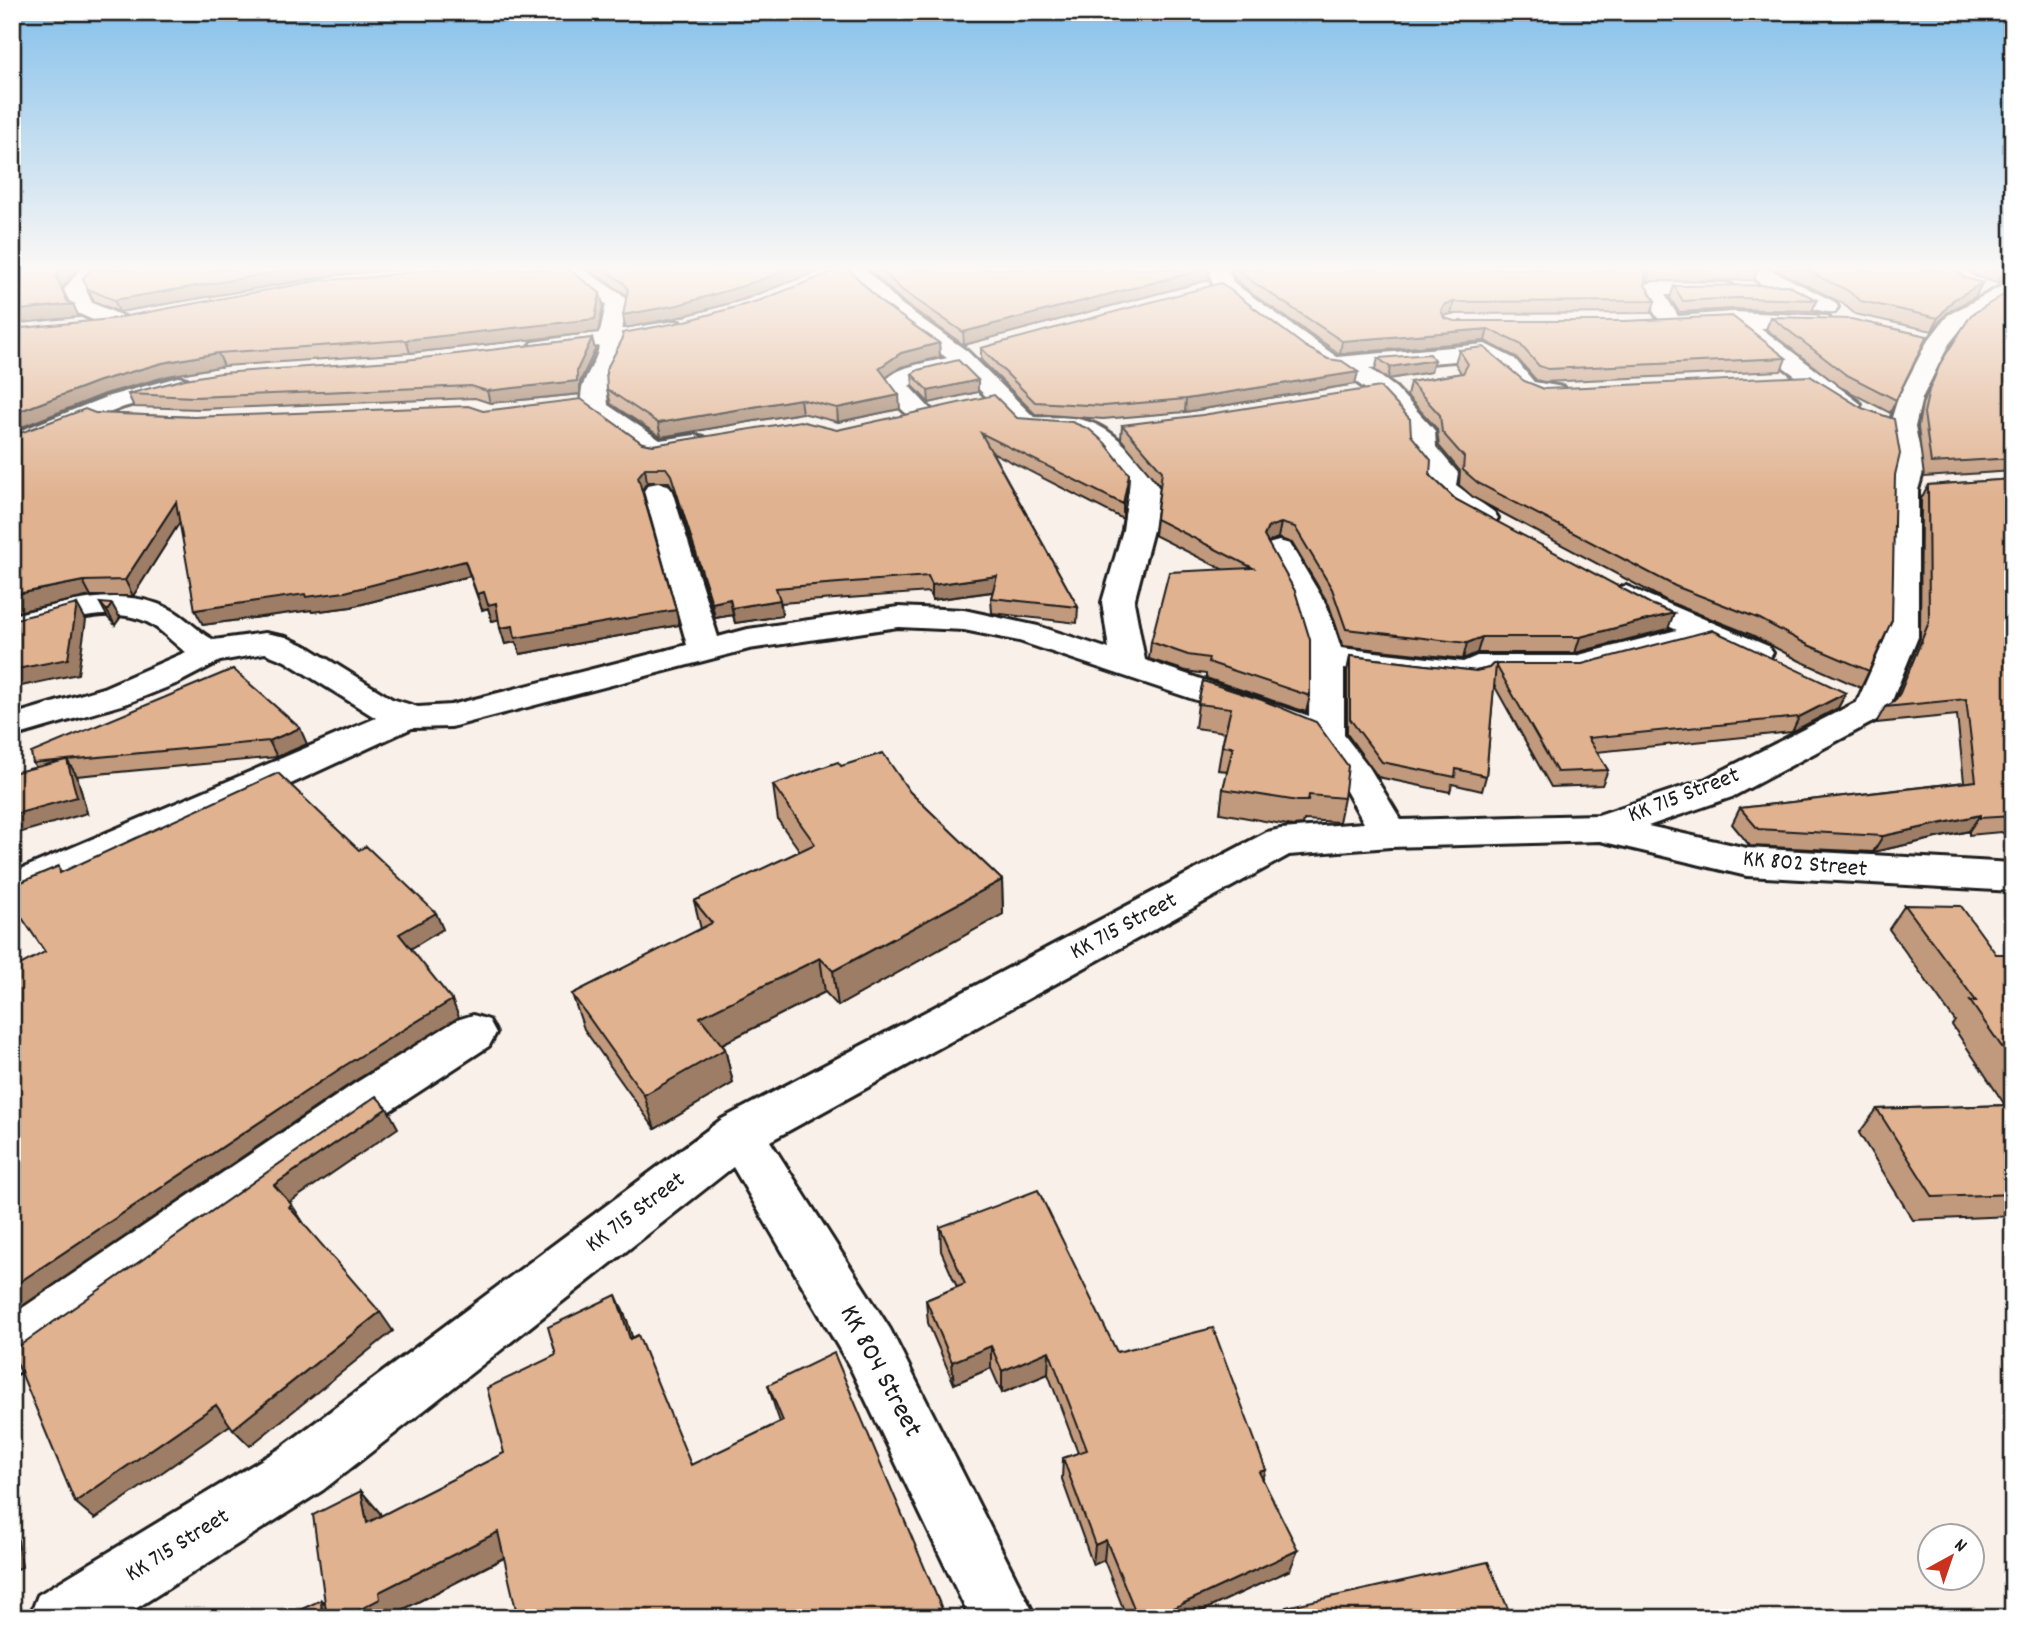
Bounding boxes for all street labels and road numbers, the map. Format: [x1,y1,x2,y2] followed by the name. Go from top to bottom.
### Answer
[1623,759,1745,833] street label: KK 715 Street
[1741,843,1869,887] street label: KK 802 Street
[1064,884,1184,969] street label: KK 715 Street
[579,1164,693,1262] street label: KK 715 Street
[827,1299,931,1445] street label: KK 804 Street
[119,1500,237,1591] street label: KK 715 Street

